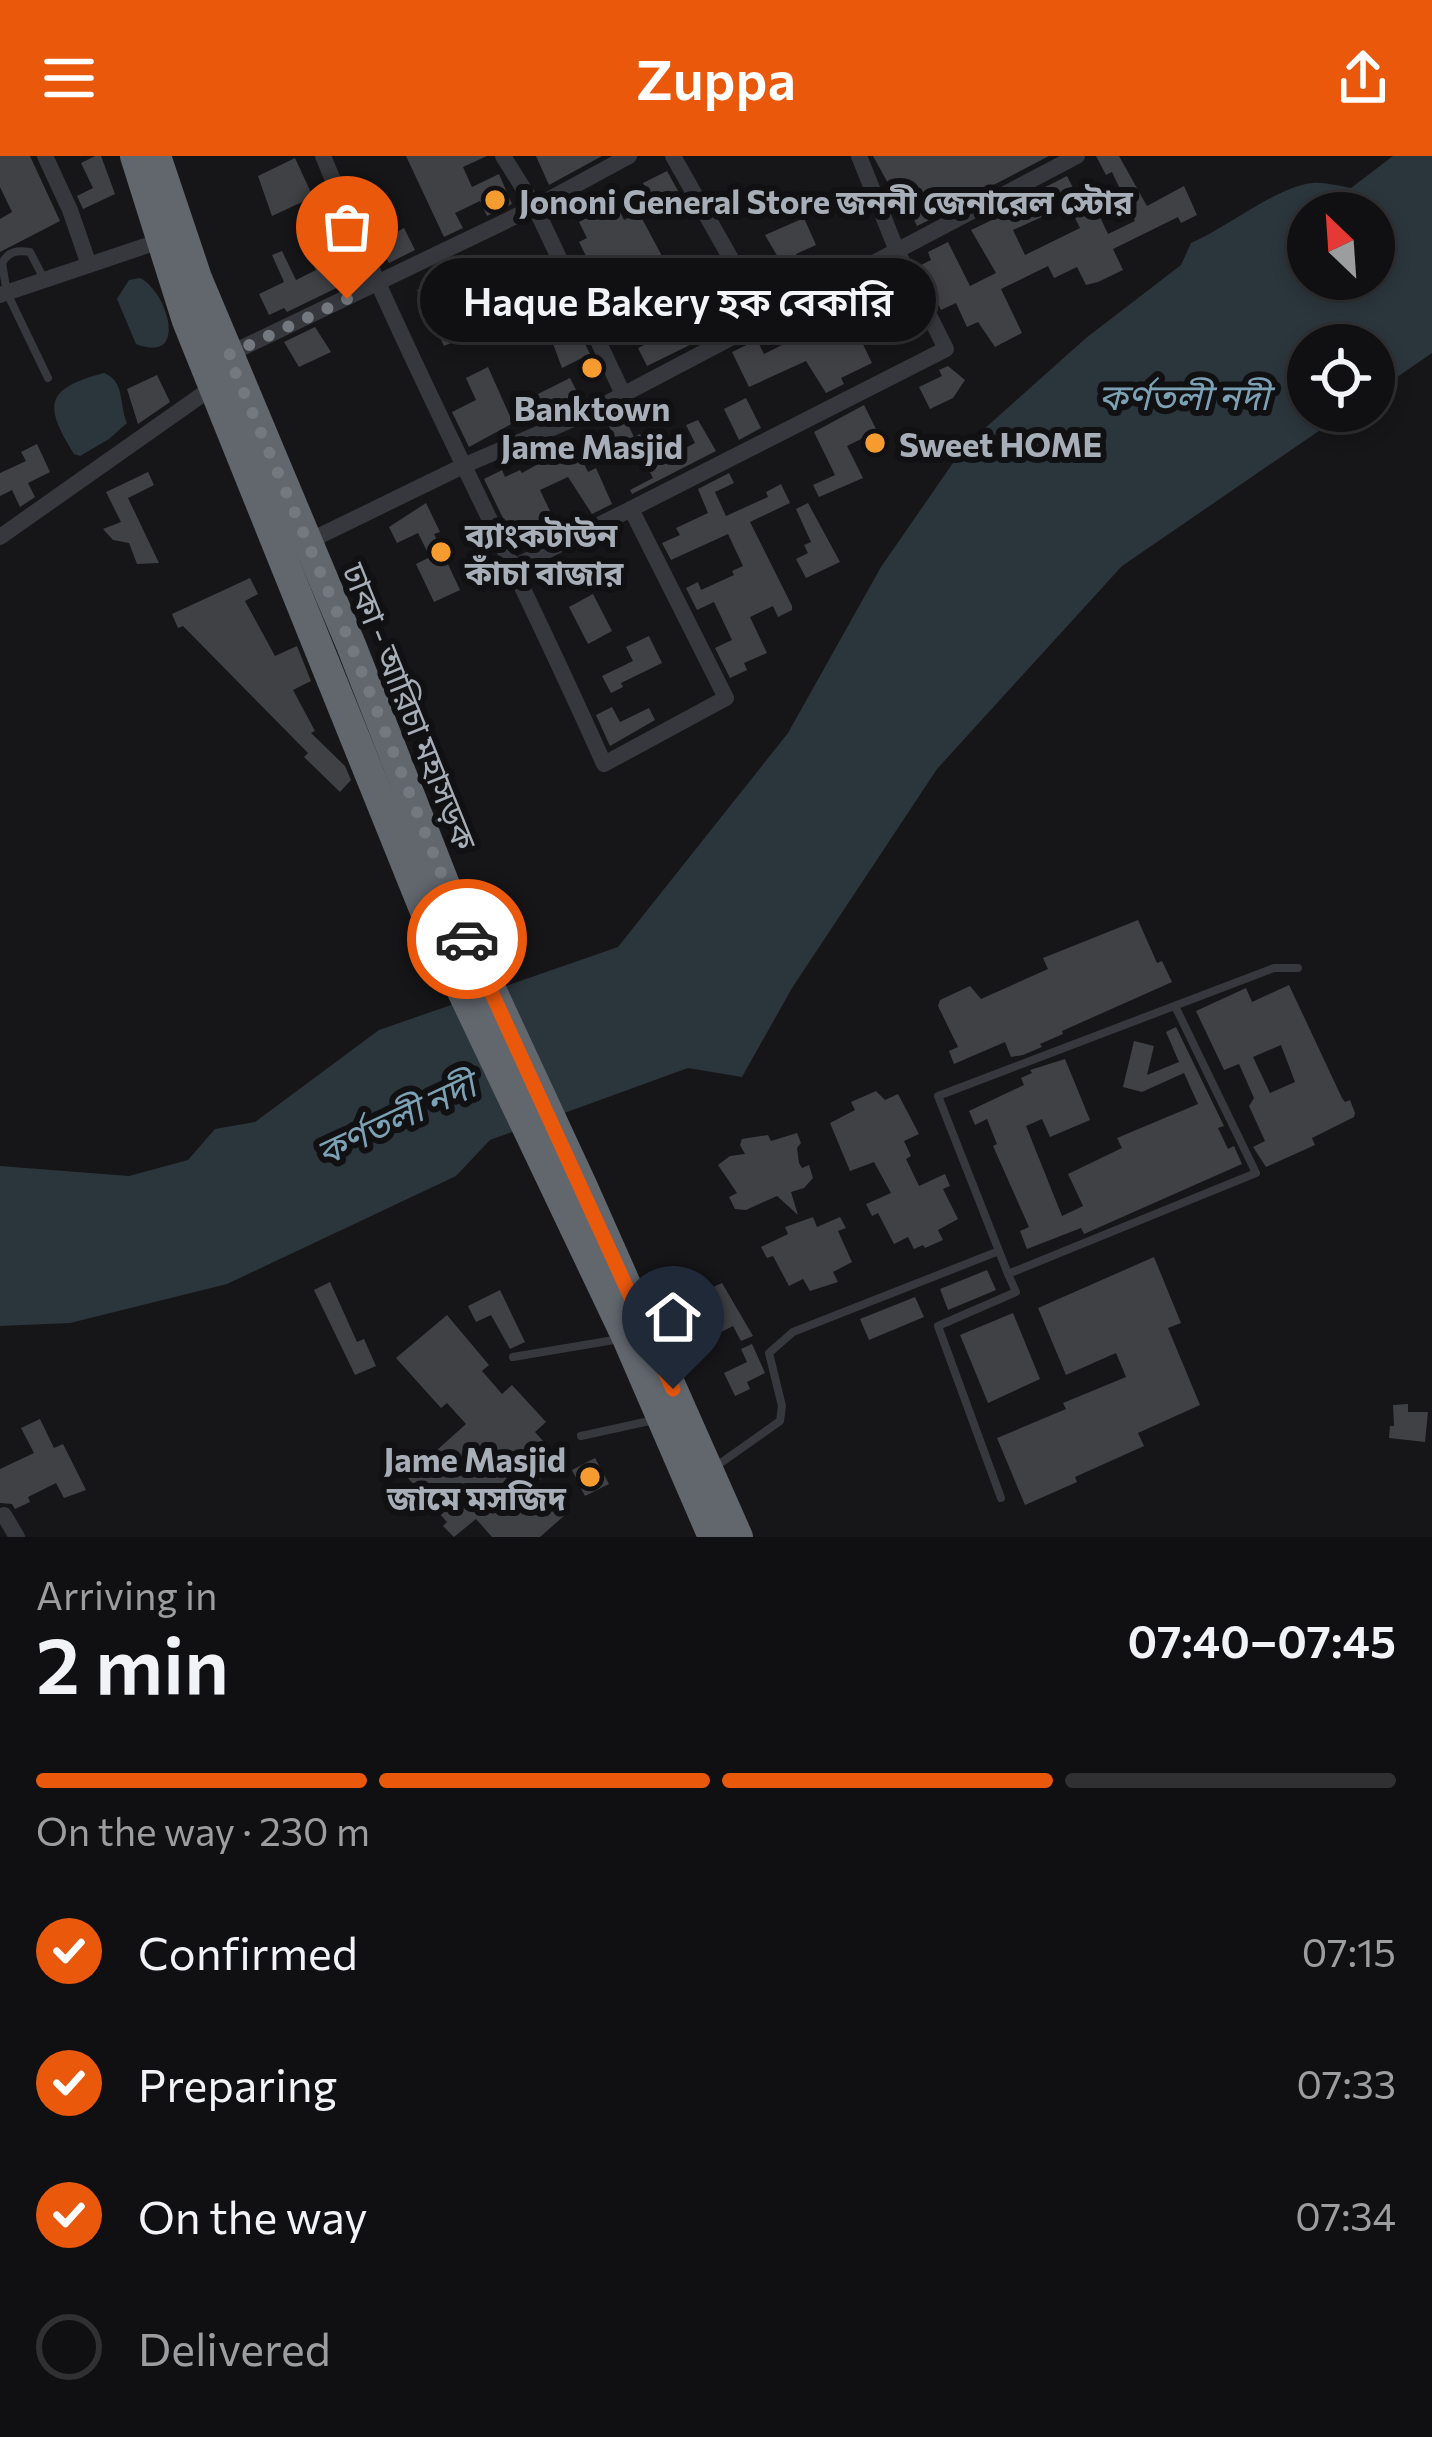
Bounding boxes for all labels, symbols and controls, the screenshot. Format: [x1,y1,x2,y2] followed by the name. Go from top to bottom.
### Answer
[36,45,102,111] icon: menu
[636,45,796,111] text: Zuppa
[1330,45,1396,111] icon: share
[296,176,398,299] pin
[519,180,1134,221] place label: Jononi General Store জননী জেনারেল স্টোর
[482,187,508,213] marker: Jononi General Store জননী জেনারেল স্টোর
[1287,192,1395,300] north arrow
[1287,192,1395,432] map controls
[314,194,380,260] icon: bag
[419,257,935,341] callout: Haque Bakery হক বেকারি
[463,276,893,324] text: Haque Bakery হক বেকারি
[1287,324,1395,432] button: locate
[579,355,605,381] marker: Banktown Jame Masjid
[1099,373,1276,417] water label: কর্ণতলী নদী
[501,387,683,466] place label: Banktown Jame Masjid
[899,423,1102,464] place label: Sweet HOME
[862,430,888,456] marker: Sweet HOME
[464,513,625,592] place label: ব্যাংকটাউন কাঁচা বাজার
[428,539,454,565] marker: ব্যাংকটাউন কাঁচা বাজার
[334,556,487,856] street label: ঢাকা - আরিচা মহাসড়ক
[407,879,527,999] courier
[434,906,500,972] icon: car
[308,1058,487,1173] water label: কর্ণতলী নদী
[622,1266,724,1389] pin
[640,1284,706,1350] icon: home
[384,1438,567,1517] place label: Jame Masjid জামে মসজিদ
[577,1464,603,1490] marker: Jame Masjid জামে মসজিদ
[36,1570,217,1618] text: Arriving in
[1128,1612,1396,1667] text: 07:40–07:45
[36,1615,229,1710] text: 2 min
[36,1806,370,1854] text: On the way · 230 m
[36,1918,102,1984] icon: check
[138,1924,358,1979] text: Confirmed
[1302,1927,1396,1975] text: 07:15
[36,2050,102,2116] icon: check
[138,2056,337,2111] text: Preparing
[1297,2059,1396,2107] text: 07:33
[36,2182,102,2248] icon: check
[138,2188,368,2243] text: On the way
[1295,2191,1396,2239] text: 07:34
[138,2320,331,2375] text: Delivered

